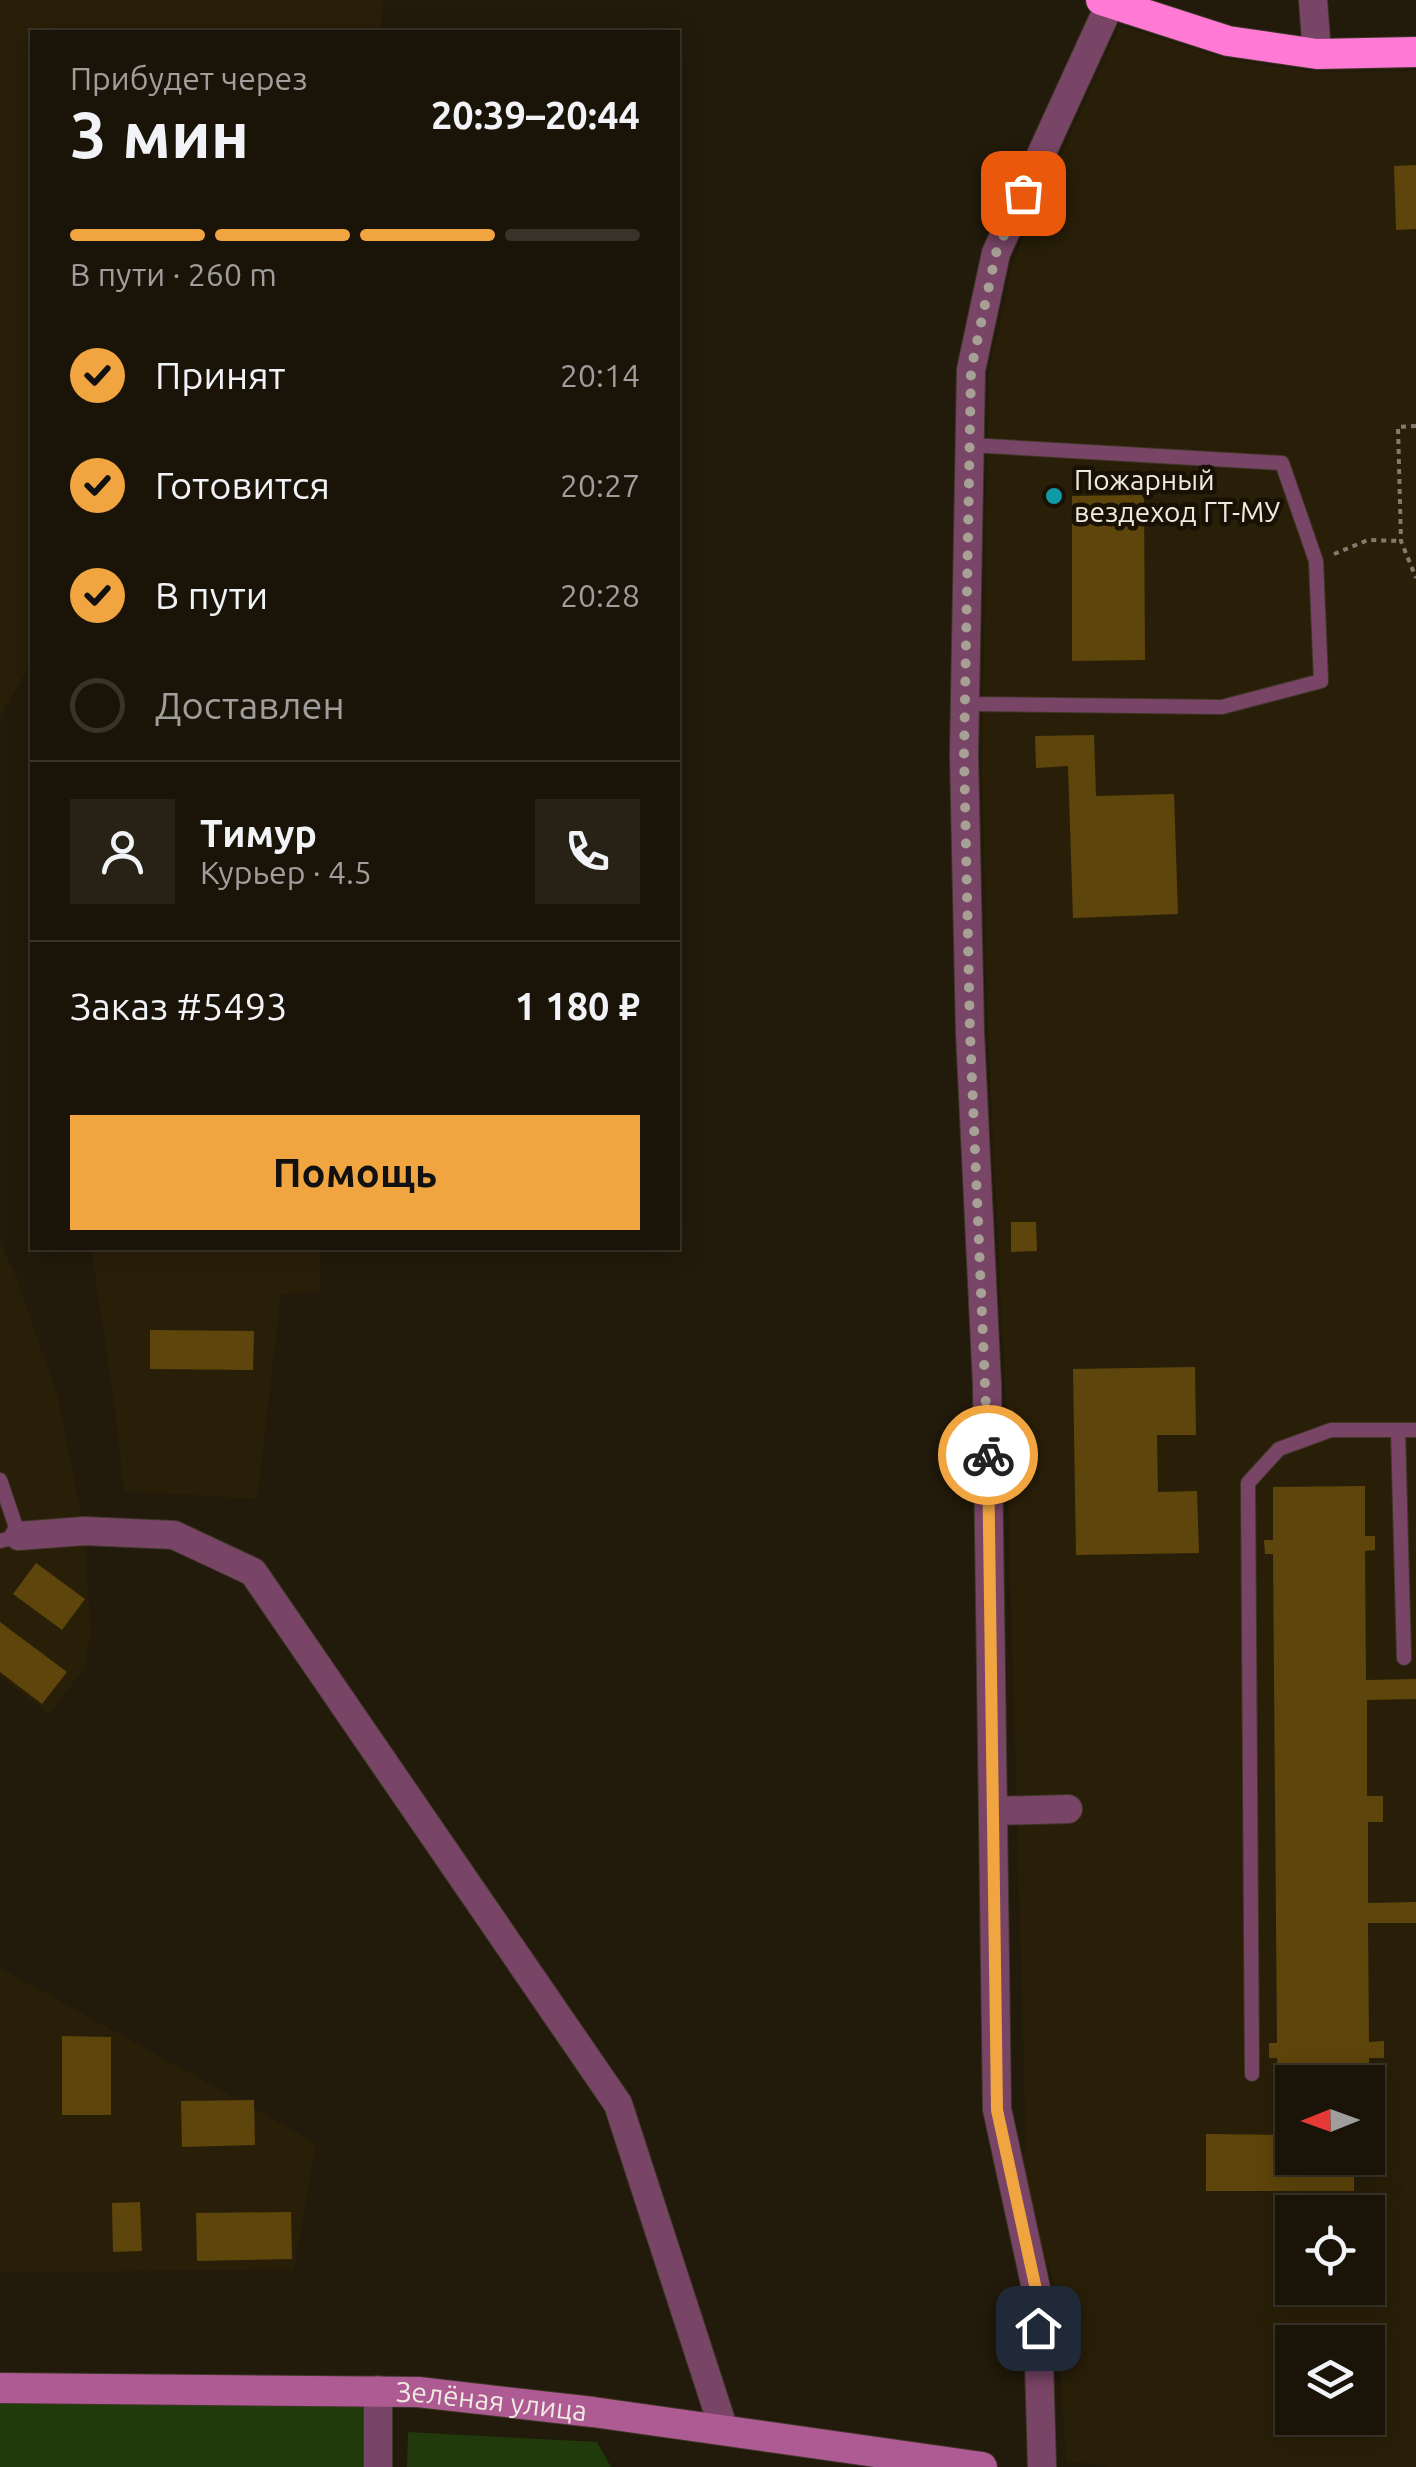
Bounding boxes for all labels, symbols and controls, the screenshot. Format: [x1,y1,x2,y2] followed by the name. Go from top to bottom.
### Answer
[70,60,308,96] text: Прибудет через
[431,94,640,136] text: 20:39–20:44
[70,97,249,170] text: 3 мин
[981,151,1066,236] pin
[996,166,1051,221] icon: bag
[70,256,277,292] text: В пути · 260 m
[70,348,125,403] icon: check
[155,354,285,396] text: Принят
[560,357,640,393] text: 20:14
[70,458,125,513] icon: check
[155,464,330,506] text: Готовится
[1074,464,1280,527] place label: Пожарный вездеход ГТ-МУ
[560,467,640,503] text: 20:27
[1043,485,1065,507] marker: Пожарный вездеход ГТ-МУ
[70,568,125,623] icon: check
[155,574,268,616] text: В пути
[560,577,640,613] text: 20:28
[155,684,345,726] text: Доставлен
[70,799,175,904] button: person
[535,799,640,904] button: phone
[200,812,317,854] text: Тимур
[200,854,372,890] text: Курьер · 4.5
[70,985,288,1027] text: Заказ #5493
[515,985,640,1027] text: 1 180 ₽
[70,1115,640,1230] button: Помощь
[938,1405,1038,1505] courier
[961,1428,1016,1483] icon: bike
[1275,2065,1385,2175] north arrow
[1275,2065,1385,2435] map controls
[1275,2195,1385,2305] button: locate
[996,2286,1081,2371] pin
[1011,2301,1066,2356] icon: home
[1275,2325,1385,2435] button: layers
[396,2375,589,2426] street label: Зелёная улица

